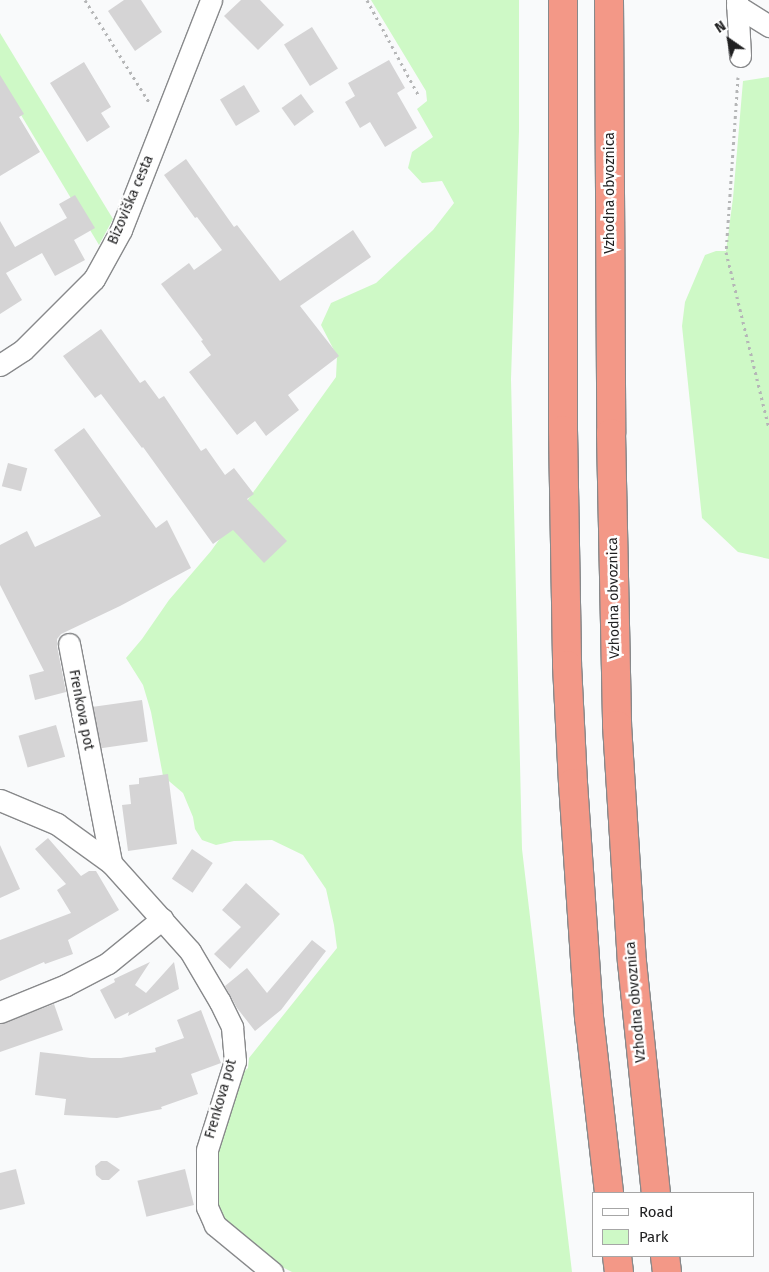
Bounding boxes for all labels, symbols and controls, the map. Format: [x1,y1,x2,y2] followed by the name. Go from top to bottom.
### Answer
[704,15,754,65] north arrow
[712,17,729,37] text: N
[602,132,618,254] street label: Vzhodna obvoznica
[105,153,157,247] street label: Bizoviška cesta
[605,537,623,659] street label: Vzhodna obvoznica
[65,668,97,752] street label: Frenkova pot
[622,941,650,1063] street label: Vzhodna obvoznica
[202,1057,240,1141] street label: Frenkova pot
[592,1192,754,1257] legend
[639,1203,674,1221] text: Road
[639,1228,669,1246] text: Park

